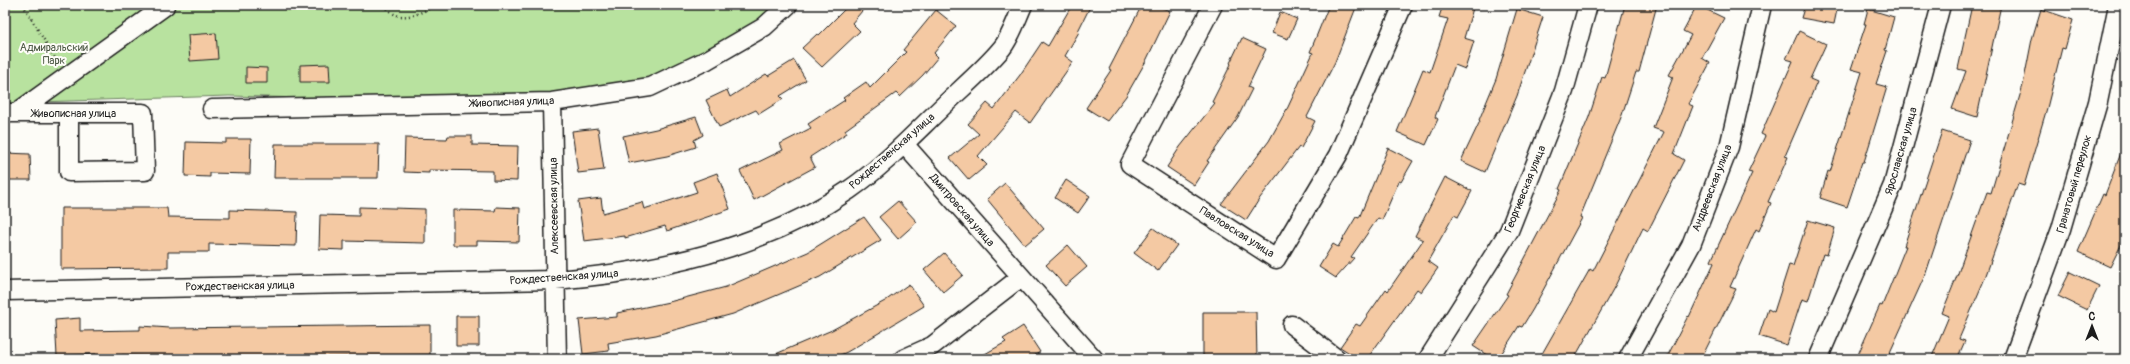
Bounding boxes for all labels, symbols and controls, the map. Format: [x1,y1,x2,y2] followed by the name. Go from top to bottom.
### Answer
[20,41,88,67] park label: Адмиральский Парк
[468,94,554,110] street label: Живописная улица
[1882,106,1920,196] street label: Ярославская улица
[30,107,116,120] street label: Живописная улица
[847,110,937,192] street label: Рождественская улица
[2054,133,2094,235] street label: Гранатовый переулок
[1689,143,1735,233] street label: Андреевская улица
[1502,144,1548,234] street label: Георгиевская улица
[547,157,561,255] street label: Алексеевская улица
[926,170,997,249] street label: Дмитровская улица
[1197,204,1277,260] street label: Павловская улица
[509,267,619,287] street label: Рождественская улица
[185,279,295,293] street label: Рождественская улица
[2072,306,2112,346] north arrow
[2089,310,2096,323] text: С

